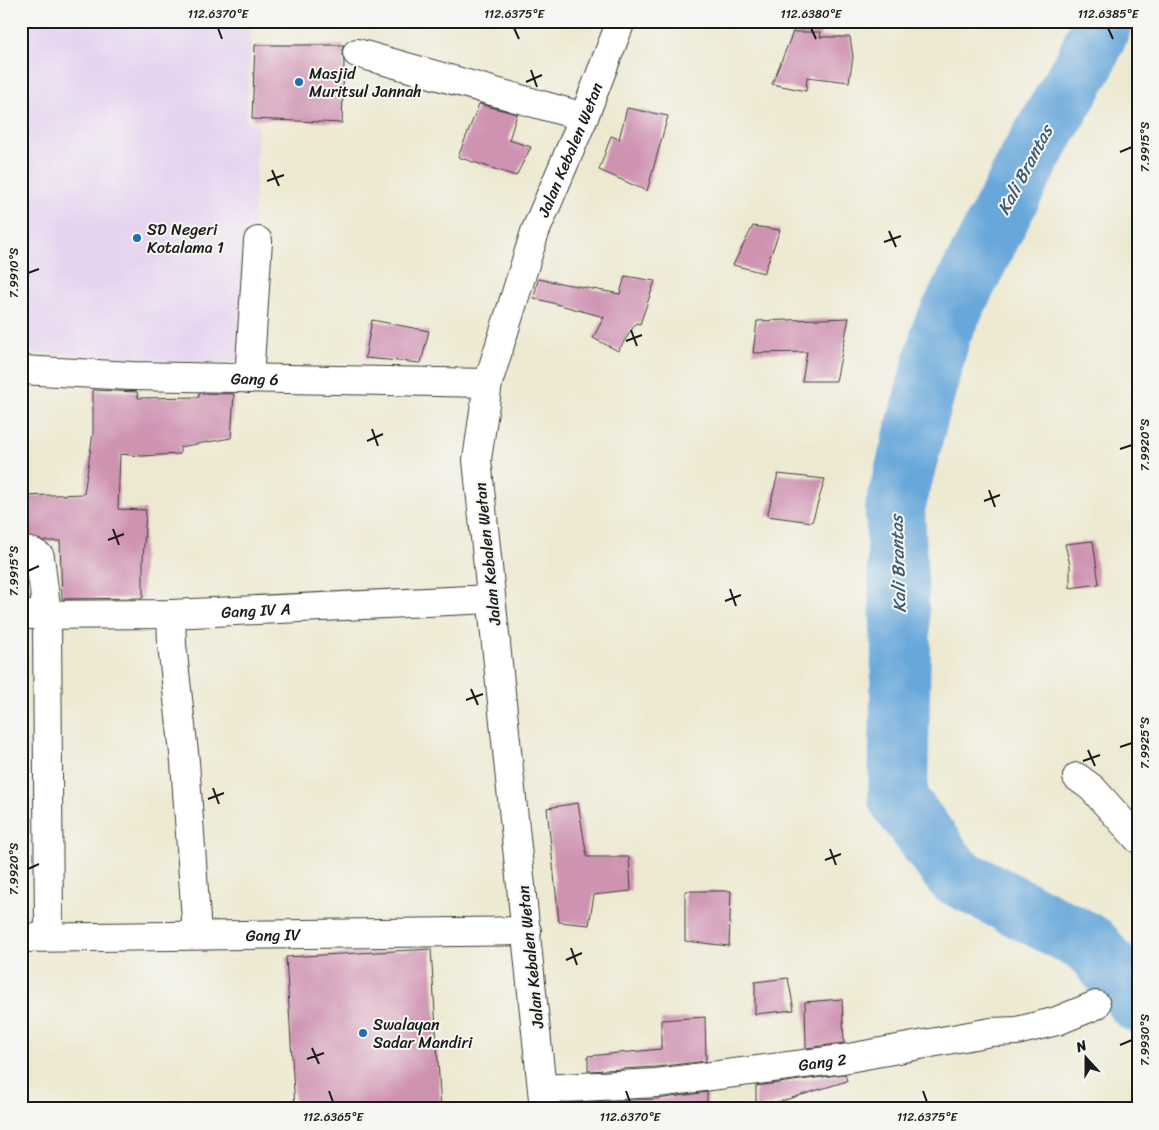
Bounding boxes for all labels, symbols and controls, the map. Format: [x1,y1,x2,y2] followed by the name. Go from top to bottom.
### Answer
[188,3,250,25] text: 112.6370°E
[484,3,545,25] text: 112.6375°E
[781,3,843,25] text: 112.6380°E
[1078,3,1140,25] text: 112.6385°E
[309,59,422,106] place label: Masjid Muritsul Jannah
[293,76,305,88] marker: Masjid Muritsul Jannah
[529,78,611,222] street label: Jalan Kebalen Wetan
[988,118,1063,221] water label: Kali Brantas
[1134,121,1156,172] text: 7.9915°S
[147,215,224,262] place label: SD Negeri Kotalama 1
[131,232,143,244] marker: SD Negeri Kotalama 1
[3,247,25,298] text: 7.9910°S
[231,364,279,394] street label: Gang 6
[1134,418,1156,471] text: 7.9920°S
[466,481,510,628] street label: Jalan Kebalen Wetan
[880,513,916,613] water label: Kali Brantas
[3,545,25,596] text: 7.9915°S
[221,594,291,627] street label: Gang IV A
[1134,716,1156,769] text: 7.9925°S
[3,842,25,895] text: 7.9920°S
[509,884,553,1031] street label: Jalan Kebalen Wetan
[245,920,301,950] street label: Gang IV
[373,1010,473,1057] place label: Swalayan Sadar Mandiri
[1134,1014,1156,1066] text: 7.9930°S
[357,1027,369,1039] marker: Swalayan Sadar Mandiri
[1062,1032,1112,1082] north arrow
[1072,1033,1091,1060] text: N
[797,1045,848,1080] street label: Gang 2
[303,1106,364,1128] text: 112.6365°E
[600,1106,662,1128] text: 112.6370°E
[897,1106,958,1128] text: 112.6375°E

